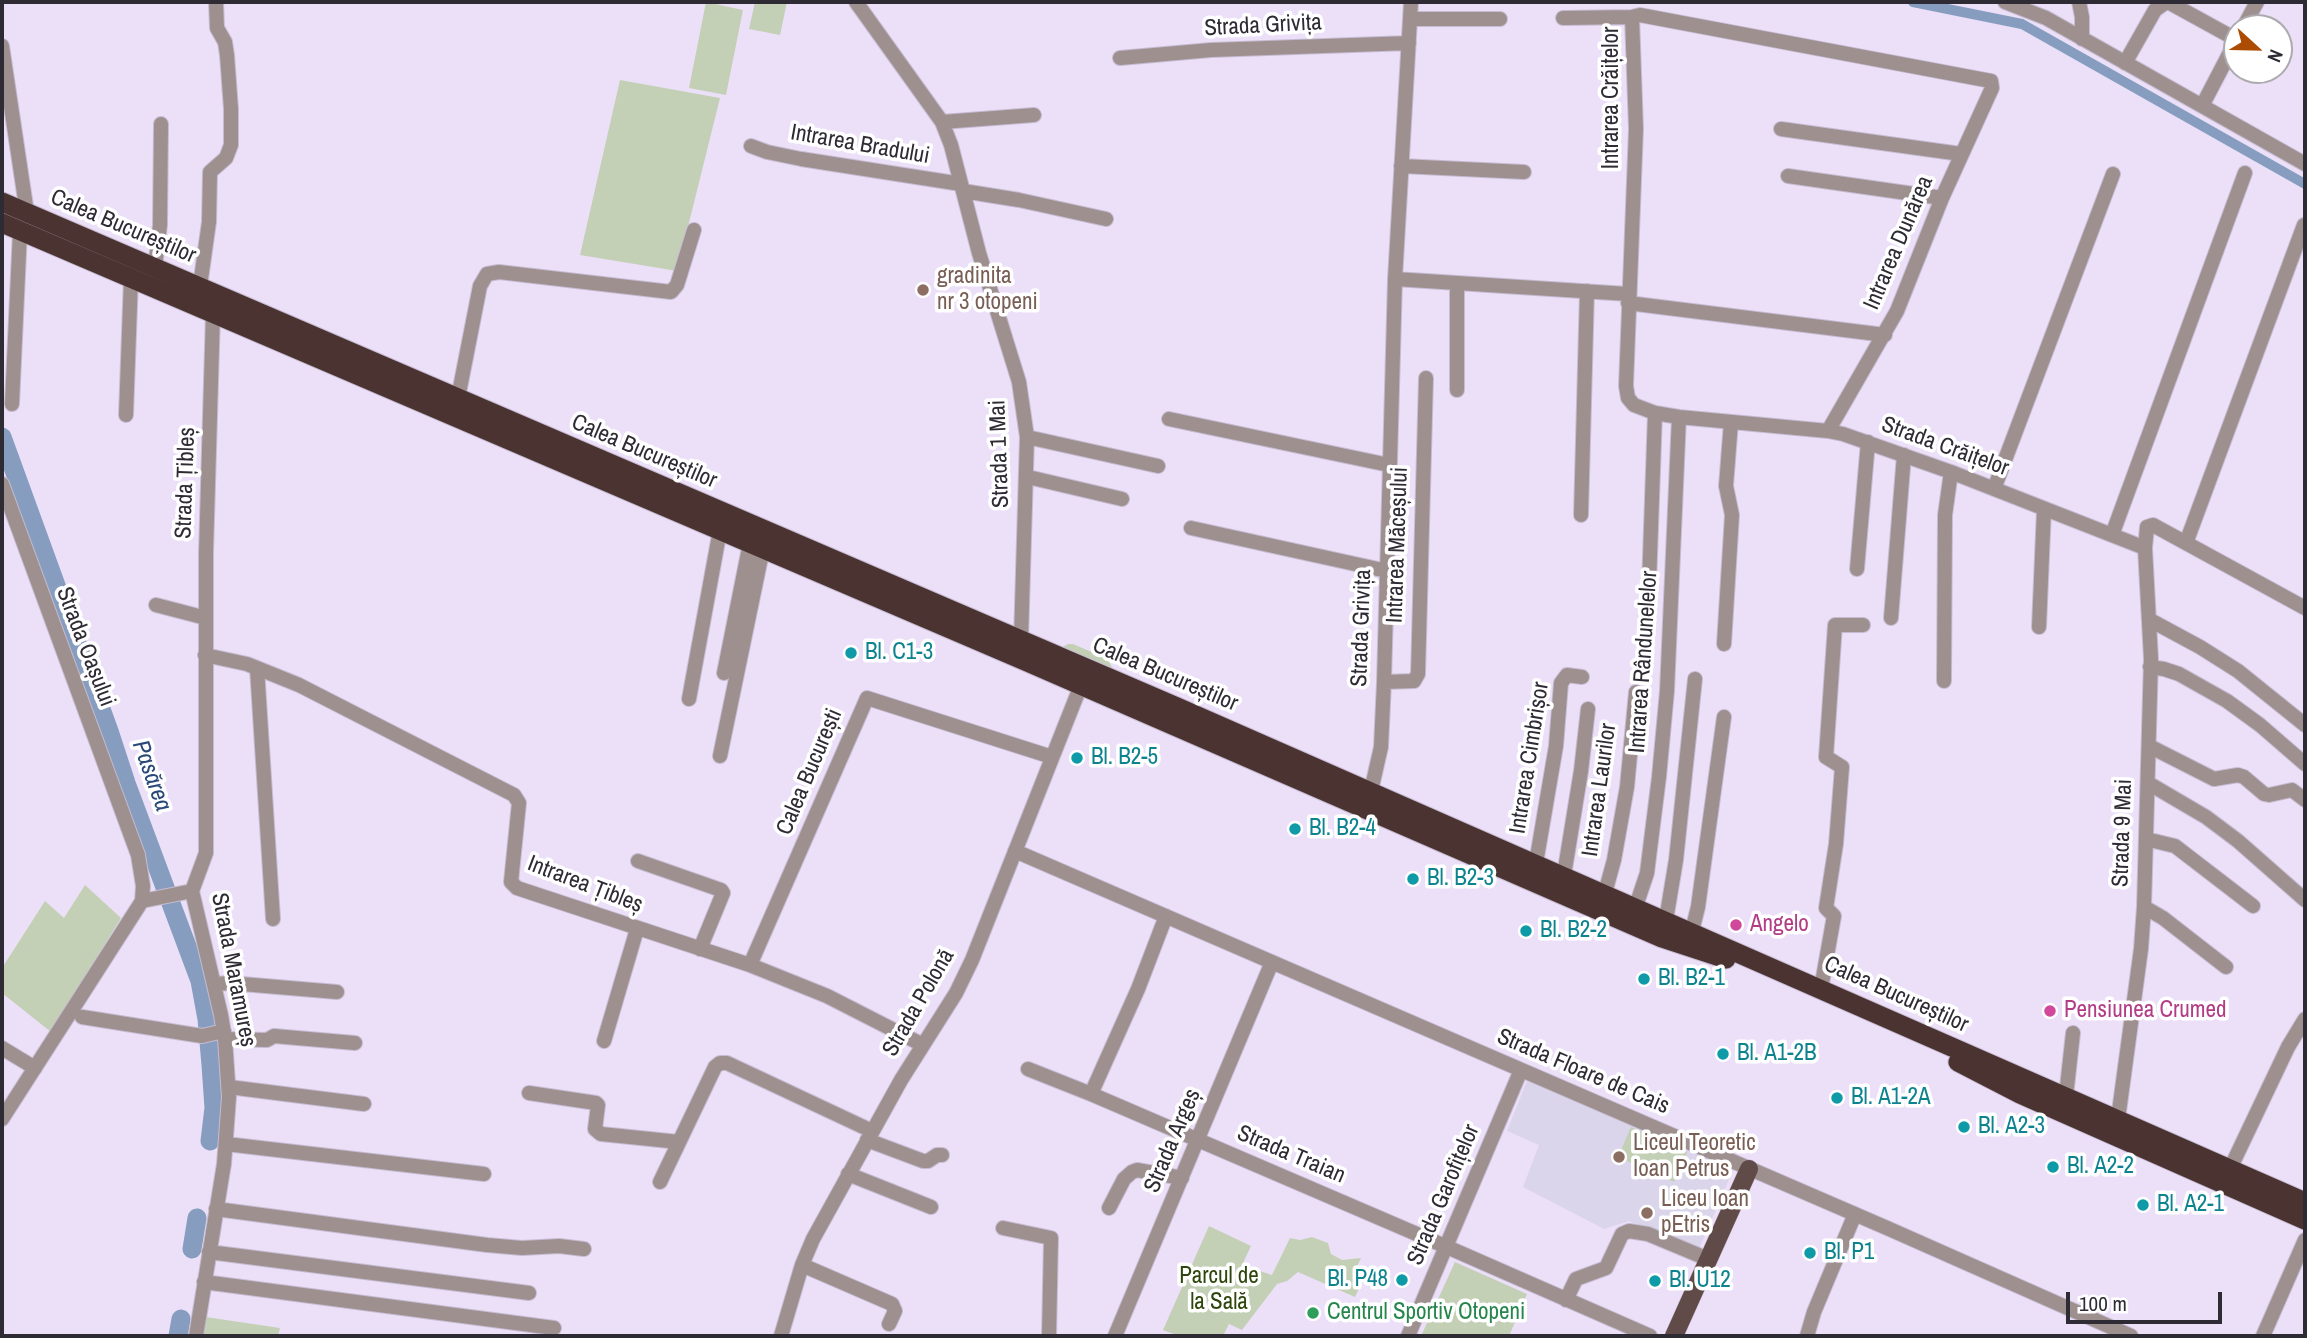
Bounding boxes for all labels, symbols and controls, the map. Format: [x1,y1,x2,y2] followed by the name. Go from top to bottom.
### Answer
[1204,9,1322,43] street label: Strada Grivița
[2223,14,2293,84] north arrow
[1598,27,1626,169] street label: Intrarea Crăițelor
[2261,46,2290,66] text: N
[788,119,932,171] street label: Intrarea Bradului
[1858,172,1940,314] street label: Intrarea Dunărea
[46,184,200,270] street label: Calea Bucureștilor
[937,263,1038,317] place label: gradinita nr 3 otopeni
[915,282,931,298] marker: gradinita nr 3 otopeni
[984,400,1016,508] street label: Strada 1 Mai
[567,409,721,495] street label: Calea Bucureștilor
[1878,411,2012,483] street label: Strada Crăițelor
[170,427,202,539] street label: Strada Țibleș
[1381,466,1415,624] street label: Intrarea Măceșului
[1346,569,1378,687] street label: Strada Grivița
[1624,570,1664,754] street label: Intrarea Rândunelelor
[50,583,120,711] street label: Strada Oașului
[1088,632,1242,718] street label: Calea Bucureștilor
[865,639,933,667] place label: Bl. C1-3
[843,645,859,661] marker: Bl. C1-3
[1504,680,1556,836] street label: Intrarea Cimbrișor
[771,705,849,839] street label: Calea București
[1577,722,1623,858] street label: Intrarea Laurilor
[125,737,177,815] water label: Pasărea
[1091,744,1158,772] place label: Bl. B2-5
[1069,750,1085,766] marker: Bl. B2-5
[2107,779,2139,887] street label: Strada 9 Mai
[1309,815,1376,843] place label: Bl. B2-4
[1287,821,1303,837] marker: Bl. B2-4
[523,850,647,920] street label: Intrarea Țibleș
[1427,865,1494,893] place label: Bl. B2-3
[1405,871,1421,887] marker: Bl. B2-3
[205,891,261,1049] street label: Strada Maramureș
[1750,911,1809,939] place label: Angelo
[1540,917,1607,945] place label: Bl. B2-2
[1728,917,1744,933] marker: Angelo
[1518,923,1534,939] marker: Bl. B2-2
[877,944,961,1062] street label: Strada Polonă
[1820,951,1972,1039] street label: Calea Bucureștilor
[1658,965,1725,993] place label: Bl. B2-1
[1636,971,1652,987] marker: Bl. B2-1
[2064,997,2226,1025] place label: Pensiunea Crumed
[2042,1003,2058,1019] marker: Pensiunea Crumed
[1493,1023,1673,1121] street label: Strada Floare de Cais
[1737,1040,1817,1068] place label: Bl. A1-2B
[1715,1046,1731,1062] marker: Bl. A1-2B
[1851,1084,1931,1112] place label: Bl. A1-2A
[1139,1085,1207,1197] street label: Strada Argeș
[1829,1090,1845,1106] marker: Bl. A1-2A
[1978,1113,2045,1141] place label: Bl. A2-3
[1956,1119,1972,1135] marker: Bl. A2-3
[1233,1120,1349,1190] street label: Strada Traian
[1402,1121,1486,1269] street label: Strada Garofițelor
[1633,1130,1756,1184] place label: Liceul Teoretic Ioan Petrus
[1611,1149,1627,1165] marker: Liceul Teoretic Ioan Petrus
[2067,1153,2134,1181] place label: Bl. A2-2
[2045,1159,2061,1175] marker: Bl. A2-2
[1661,1186,1749,1240] place label: Liceu Ioan pEtris
[2157,1191,2224,1219] place label: Bl. A2-1
[2135,1197,2151,1213] marker: Bl. A2-1
[1639,1205,1655,1221] marker: Liceu Ioan pEtris
[1824,1239,1874,1267] place label: Bl. P1
[1802,1245,1818,1261] marker: Bl. P1
[1179,1263,1259,1317] park label: Parcul de la Sală
[1327,1266,1388,1294] place label: Bl. P48
[1669,1267,1731,1295] place label: Bl. U12
[1394,1272,1410,1288] marker: Bl. P48
[1647,1273,1663,1289] marker: Bl. U12
[2069,1278,2225,1322] scale bar
[2079,1289,2127,1318] text: 100 m
[1327,1299,1525,1327] place label: Centrul Sportiv Otopeni
[1305,1305,1321,1321] marker: Centrul Sportiv Otopeni

